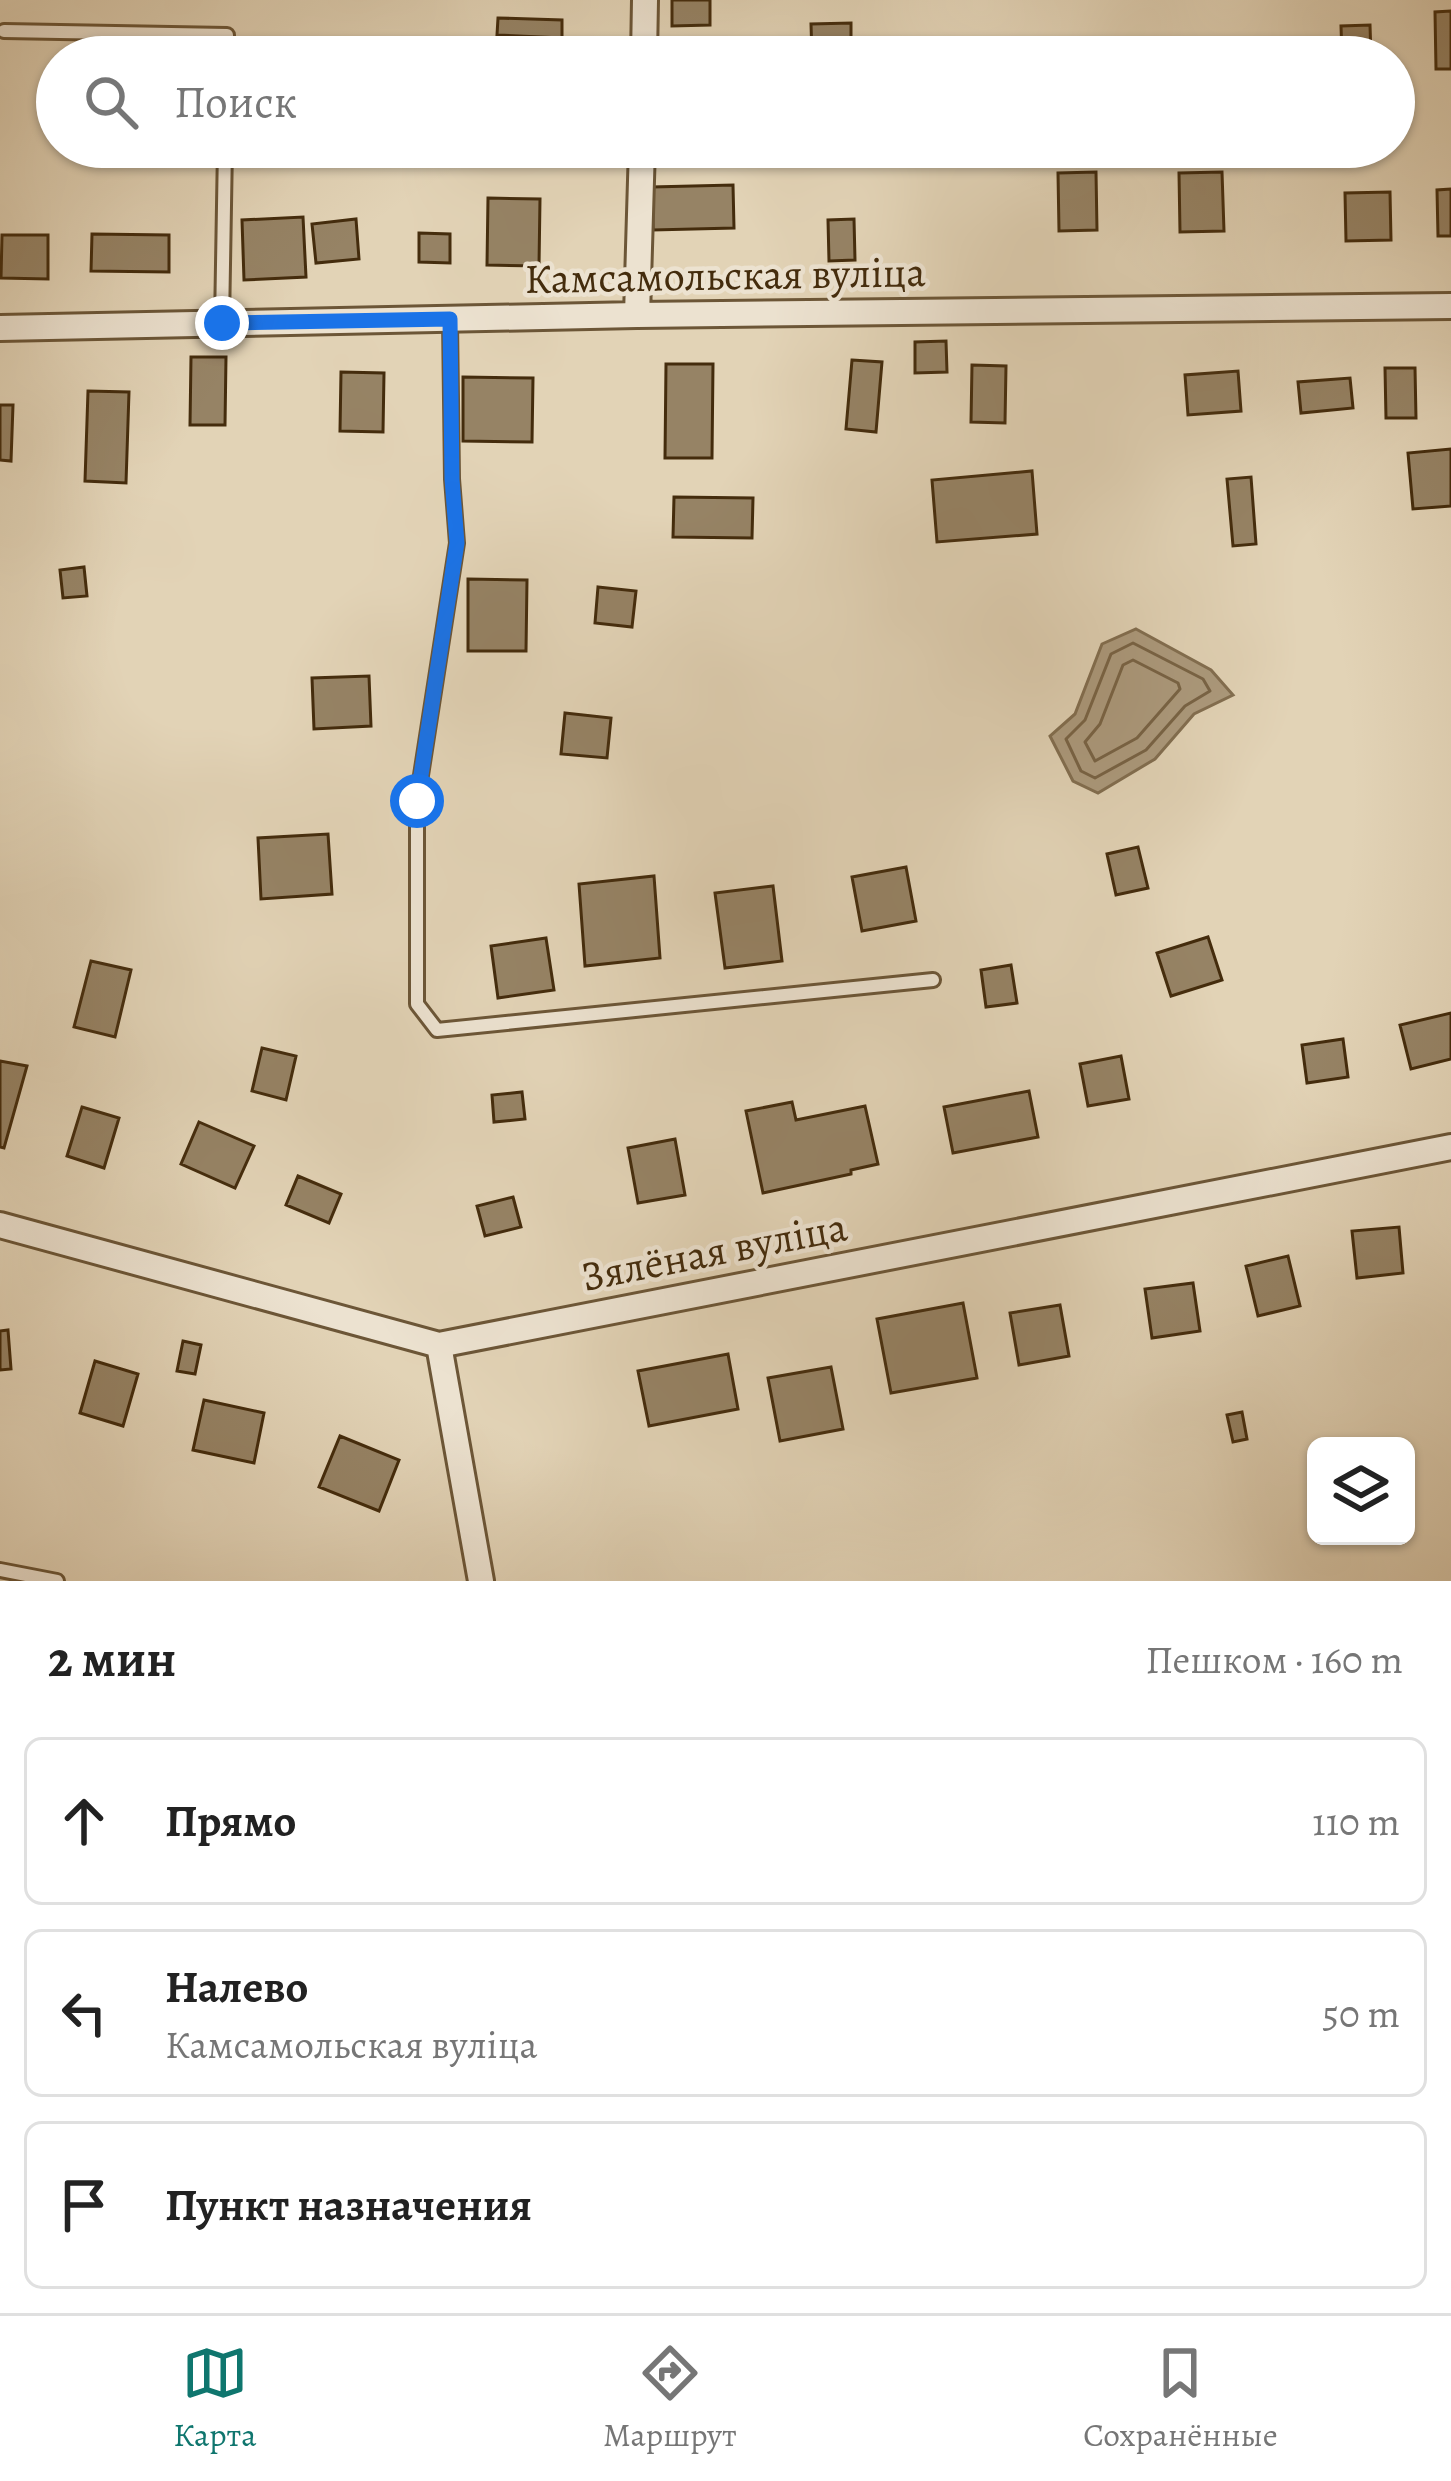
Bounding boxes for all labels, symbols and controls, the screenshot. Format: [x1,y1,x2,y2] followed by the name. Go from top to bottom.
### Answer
[36,36,1415,168] search box
[78,69,144,135] icon: search
[174,71,297,133] text: Поиск
[524,243,927,307] street label: Камсамольская вуліца
[195,296,249,350] route end
[390,774,444,828] route start
[576,1197,852,1305] street label: Зялёная вуліца
[1307,1437,1415,1545] map controls
[1307,1437,1415,1545] button: layers
[48,1624,176,1694] text: 2 мин
[1146,1633,1403,1686] text: Пешком · 160 m
[51,1788,117,1854] icon: ahead
[165,1790,296,1852] text: Прямо
[1312,1795,1400,1848] text: 110 m
[165,1956,308,2018] text: Налево
[51,1980,117,2046] icon: left
[1322,1987,1400,2040] text: 50 m
[165,2018,538,2071] text: Камсамольская вуліца
[51,2172,117,2238] icon: arrive
[165,2174,532,2236] text: Пункт назначения
[173,2340,256,2457] tab: Карта
[603,2340,737,2457] tab: Маршрут
[1083,2340,1278,2457] tab: Сохранённые

